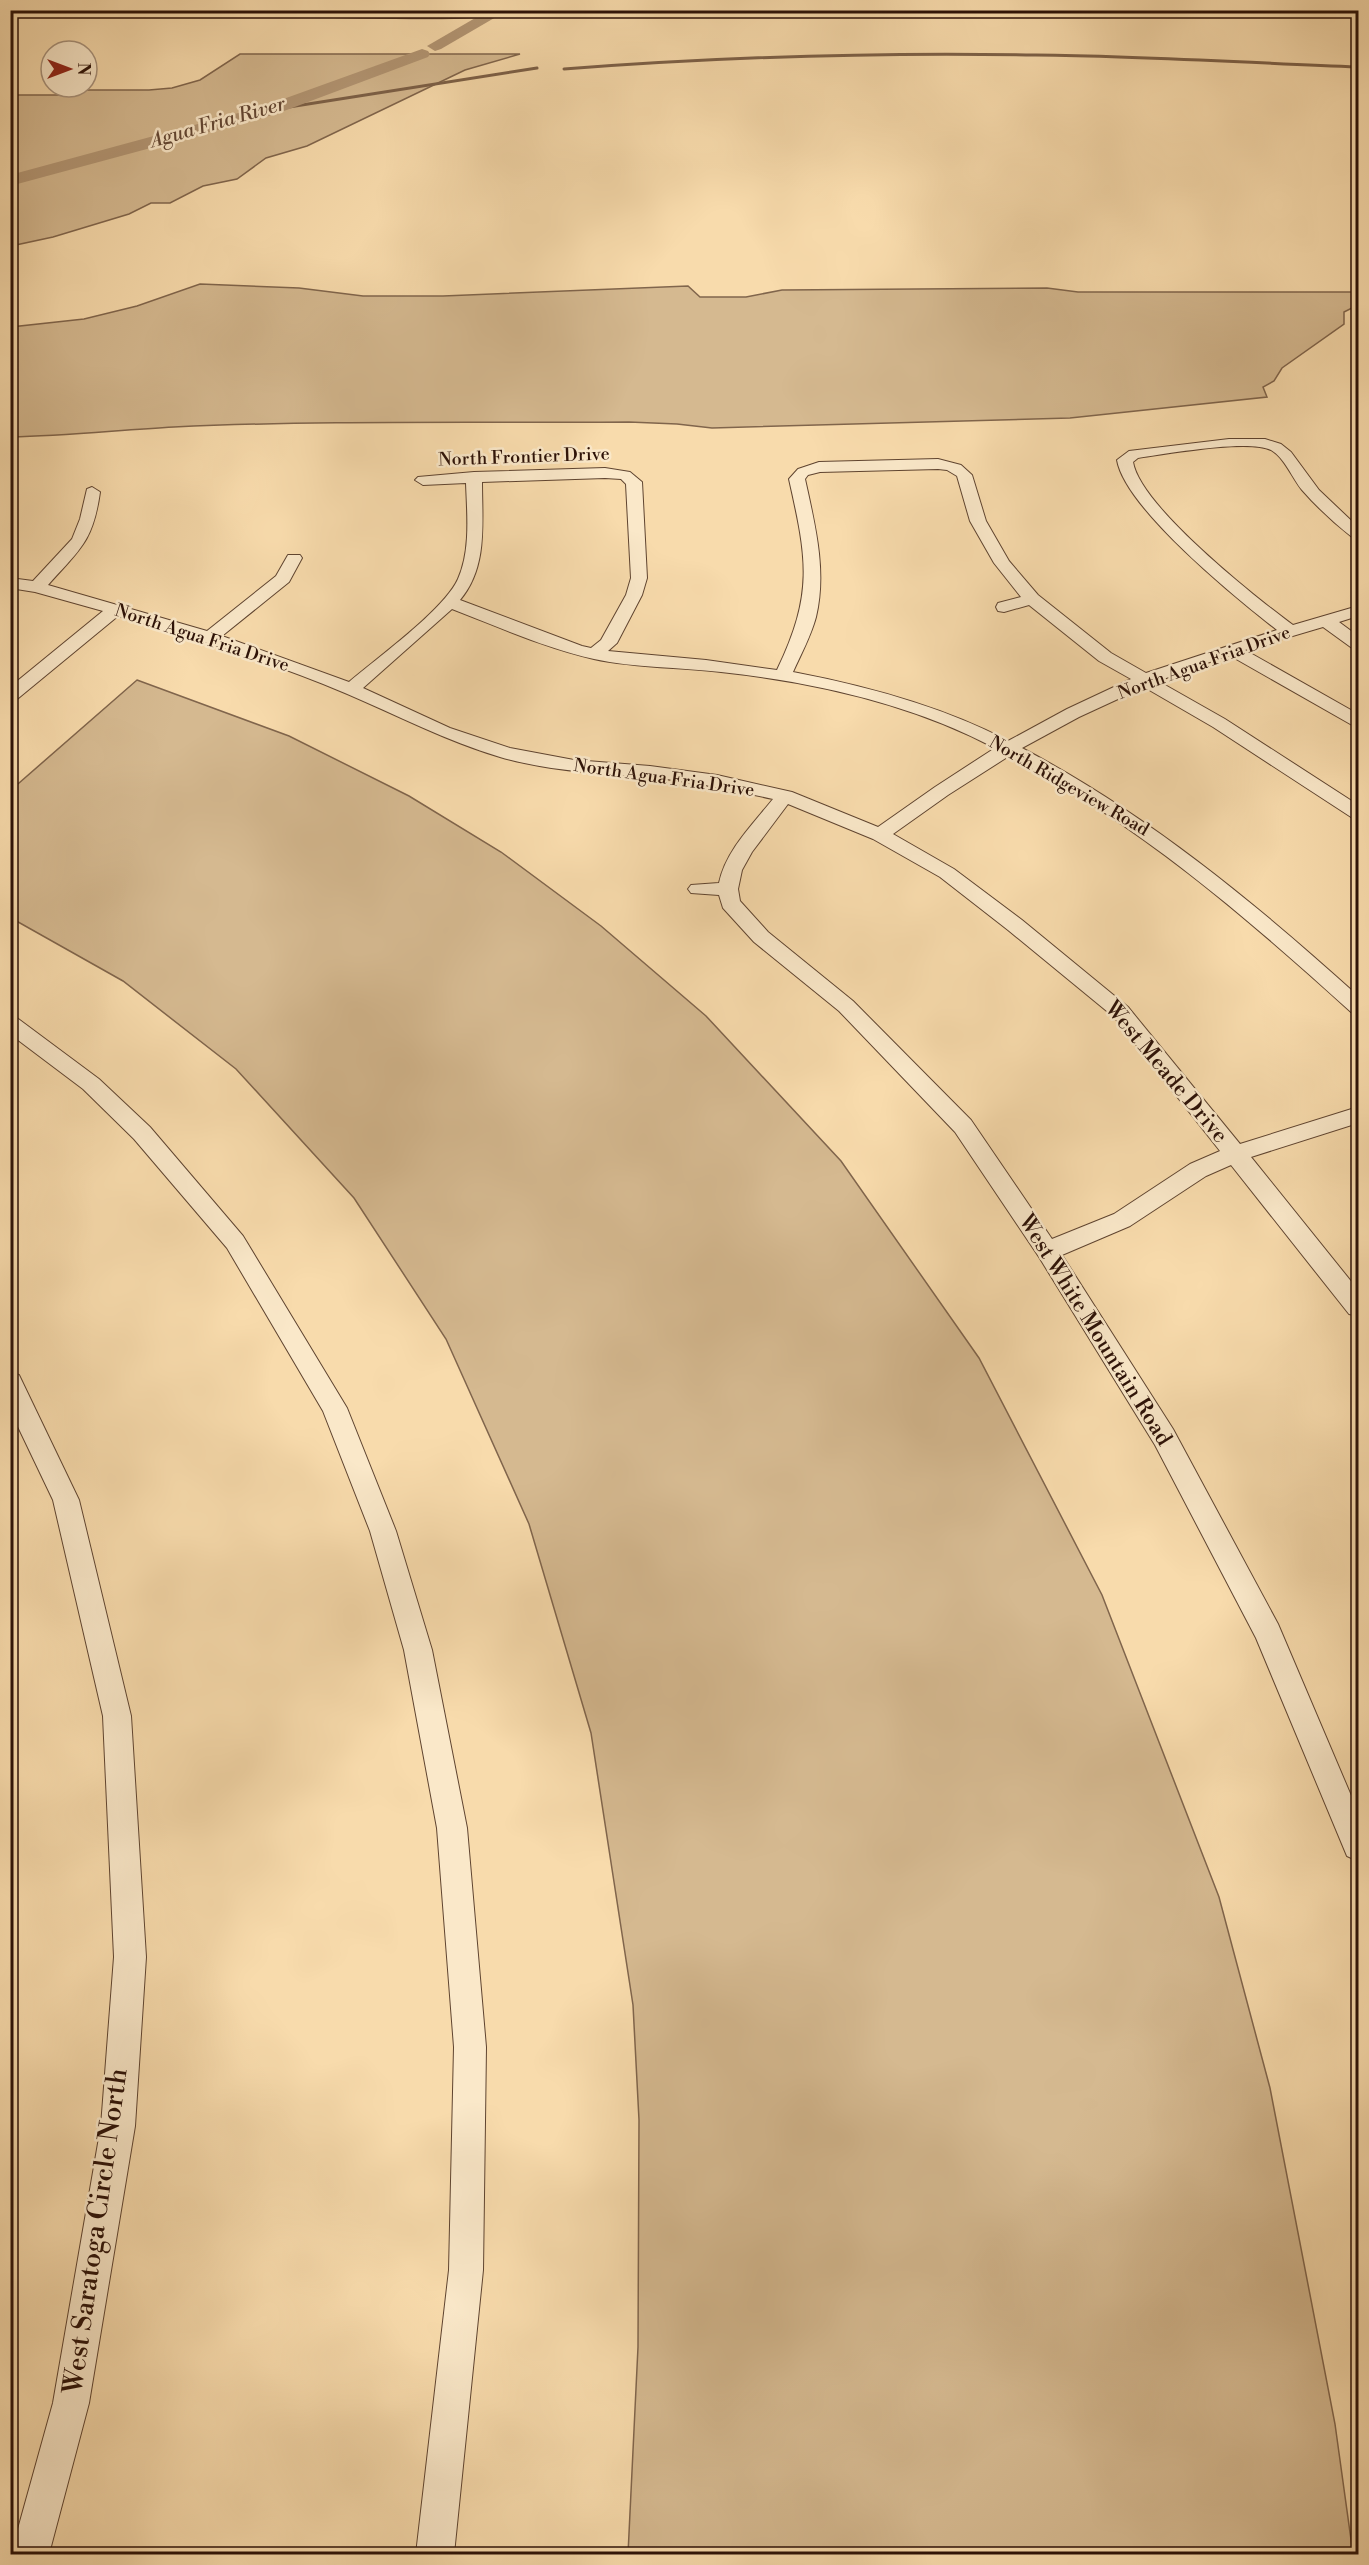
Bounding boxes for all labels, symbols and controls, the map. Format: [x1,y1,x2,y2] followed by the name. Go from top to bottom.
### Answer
[39,39,99,99] north arrow
[73,63,93,76] text: N
[146,92,289,155] water label: Agua Fria River
[438,443,610,471] street label: North Frontier Drive
[112,599,292,677] street label: North Agua Fria Drive
[1114,621,1294,705] street label: North Agua Fria Drive
[985,731,1154,842] street label: North Ridgeview Road
[572,754,756,802] street label: North Agua Fria Drive
[1098,995,1233,1149] street label: West Meade Drive
[1012,1208,1178,1451] street label: West White Mountain Road
[56,2066,136,2397] street label: West Saratoga Circle North

